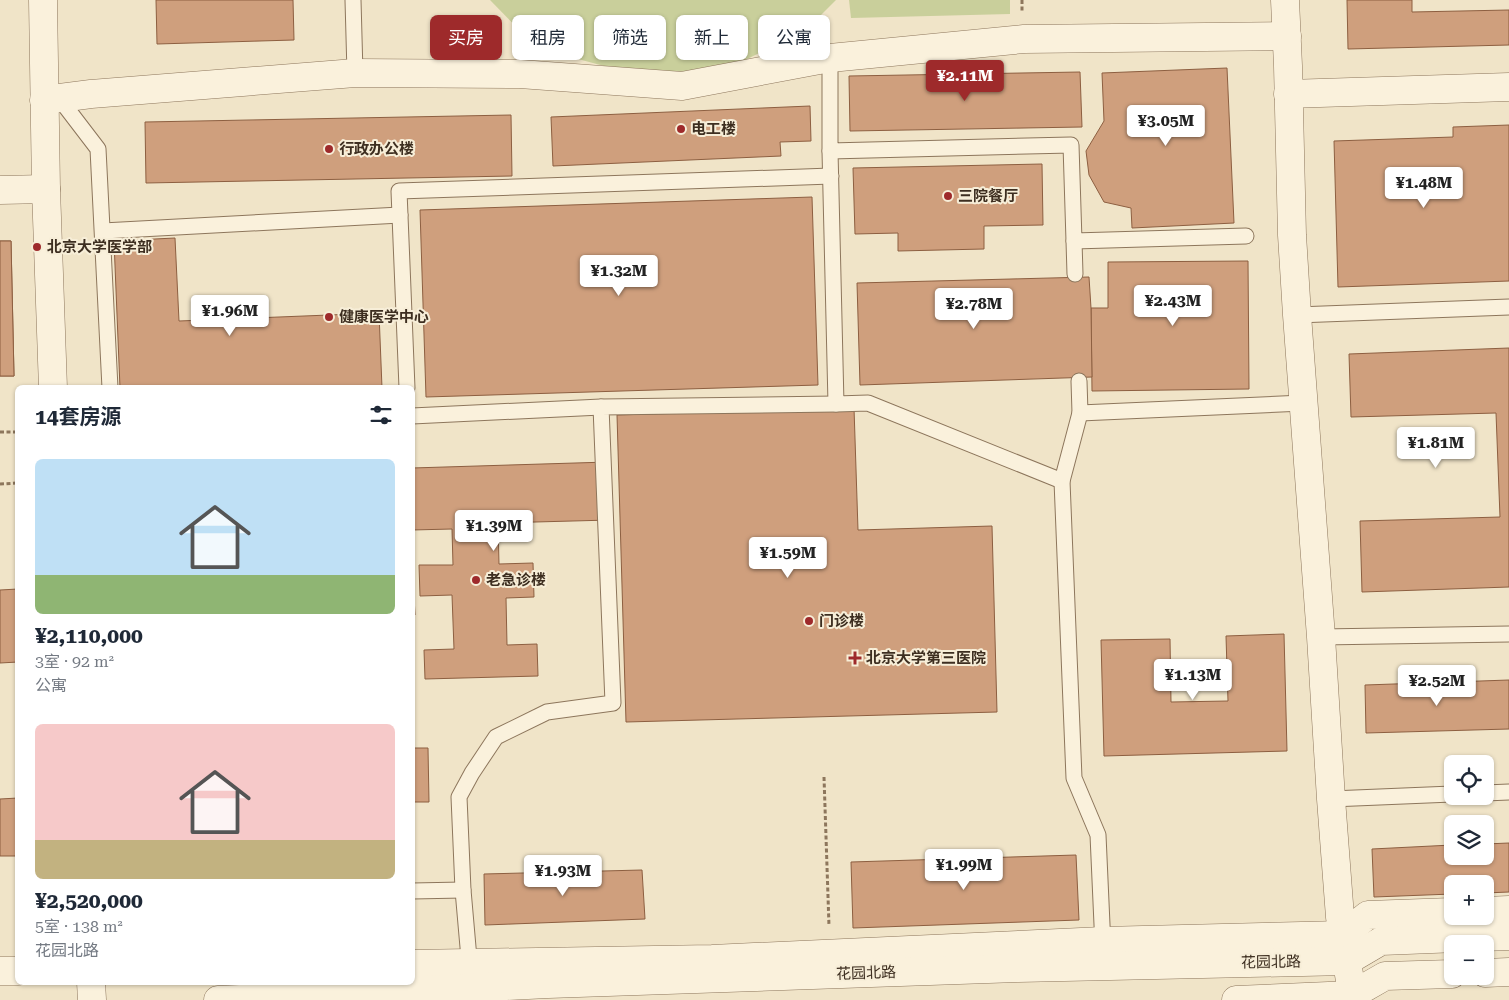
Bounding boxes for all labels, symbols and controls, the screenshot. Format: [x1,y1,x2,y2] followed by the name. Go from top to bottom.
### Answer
[430,15,502,60] chip: 买房
[512,15,584,60] chip: 租房
[594,15,666,60] chip: 筛选
[676,15,748,60] chip: 新上
[758,15,830,60] chip: 公寓
[924,59,1006,102] pin: ¥2.11M
[937,66,993,85] text: ¥2.11M
[1125,104,1207,147] pin: ¥3.05M
[1138,111,1194,130] text: ¥3.05M
[691,120,736,138] place label: 电工楼
[675,123,687,135] marker: 电工楼
[339,140,414,158] place label: 行政办公楼
[323,143,335,155] marker: 行政办公楼
[1383,166,1465,209] pin: ¥1.48M
[1396,173,1452,192] text: ¥1.48M
[958,187,1018,205] place label: 三院餐厅
[942,190,954,202] marker: 三院餐厅
[47,238,152,256] place label: 北京大学医学部
[31,241,43,253] marker: 北京大学医学部
[578,254,660,297] pin: ¥1.32M
[591,261,647,280] text: ¥1.32M
[1132,284,1214,327] pin: ¥2.43M
[933,288,1015,330] pin: ¥2.78M
[1145,291,1201,310] text: ¥2.43M
[189,294,271,337] pin: ¥1.96M
[946,294,1002,313] text: ¥2.78M
[202,301,258,320] text: ¥1.96M
[339,308,429,326] place label: 健康医学中心
[323,311,335,323] marker: 健康医学中心
[367,401,395,429] icon: filters
[35,405,122,429] text: 14套房源
[1395,426,1477,469] pin: ¥1.81M
[1408,433,1464,452] text: ¥1.81M
[170,492,260,582] icon: home
[453,510,535,552] pin: ¥1.39M
[466,516,522,535] text: ¥1.39M
[747,536,829,579] pin: ¥1.59M
[760,543,816,562] text: ¥1.59M
[486,571,546,589] place label: 老急诊楼
[470,574,482,586] marker: 老急诊楼
[819,612,864,630] place label: 门诊楼
[803,615,815,627] marker: 门诊楼
[35,624,143,648] text: ¥2,110,000
[866,649,986,667] place label: 北京大学第三医院
[848,651,862,665] marker: 北京大学第三医院
[35,652,114,671] text: 3室 · 92 m²
[1152,658,1234,701] pin: ¥1.13M
[1396,664,1478,707] pin: ¥2.52M
[1165,665,1221,684] text: ¥1.13M
[1409,671,1465,690] text: ¥2.52M
[35,676,67,695] text: 公寓
[1444,755,1494,985] map controls
[1444,755,1494,805] button: locate
[170,757,260,847] icon: home
[1444,815,1494,865] button: layers
[923,848,1005,891] pin: ¥1.99M
[522,854,604,897] pin: ¥1.93M
[936,855,992,874] text: ¥1.99M
[535,861,591,880] text: ¥1.93M
[1444,875,1494,925] button: +
[35,889,143,913] text: ¥2,520,000
[35,917,123,936] text: 5室 · 138 m²
[1444,935,1494,985] button: −
[35,941,99,960] text: 花园北路
[1241,952,1301,972] street label: 花园北路
[836,963,896,983] street label: 花园北路

